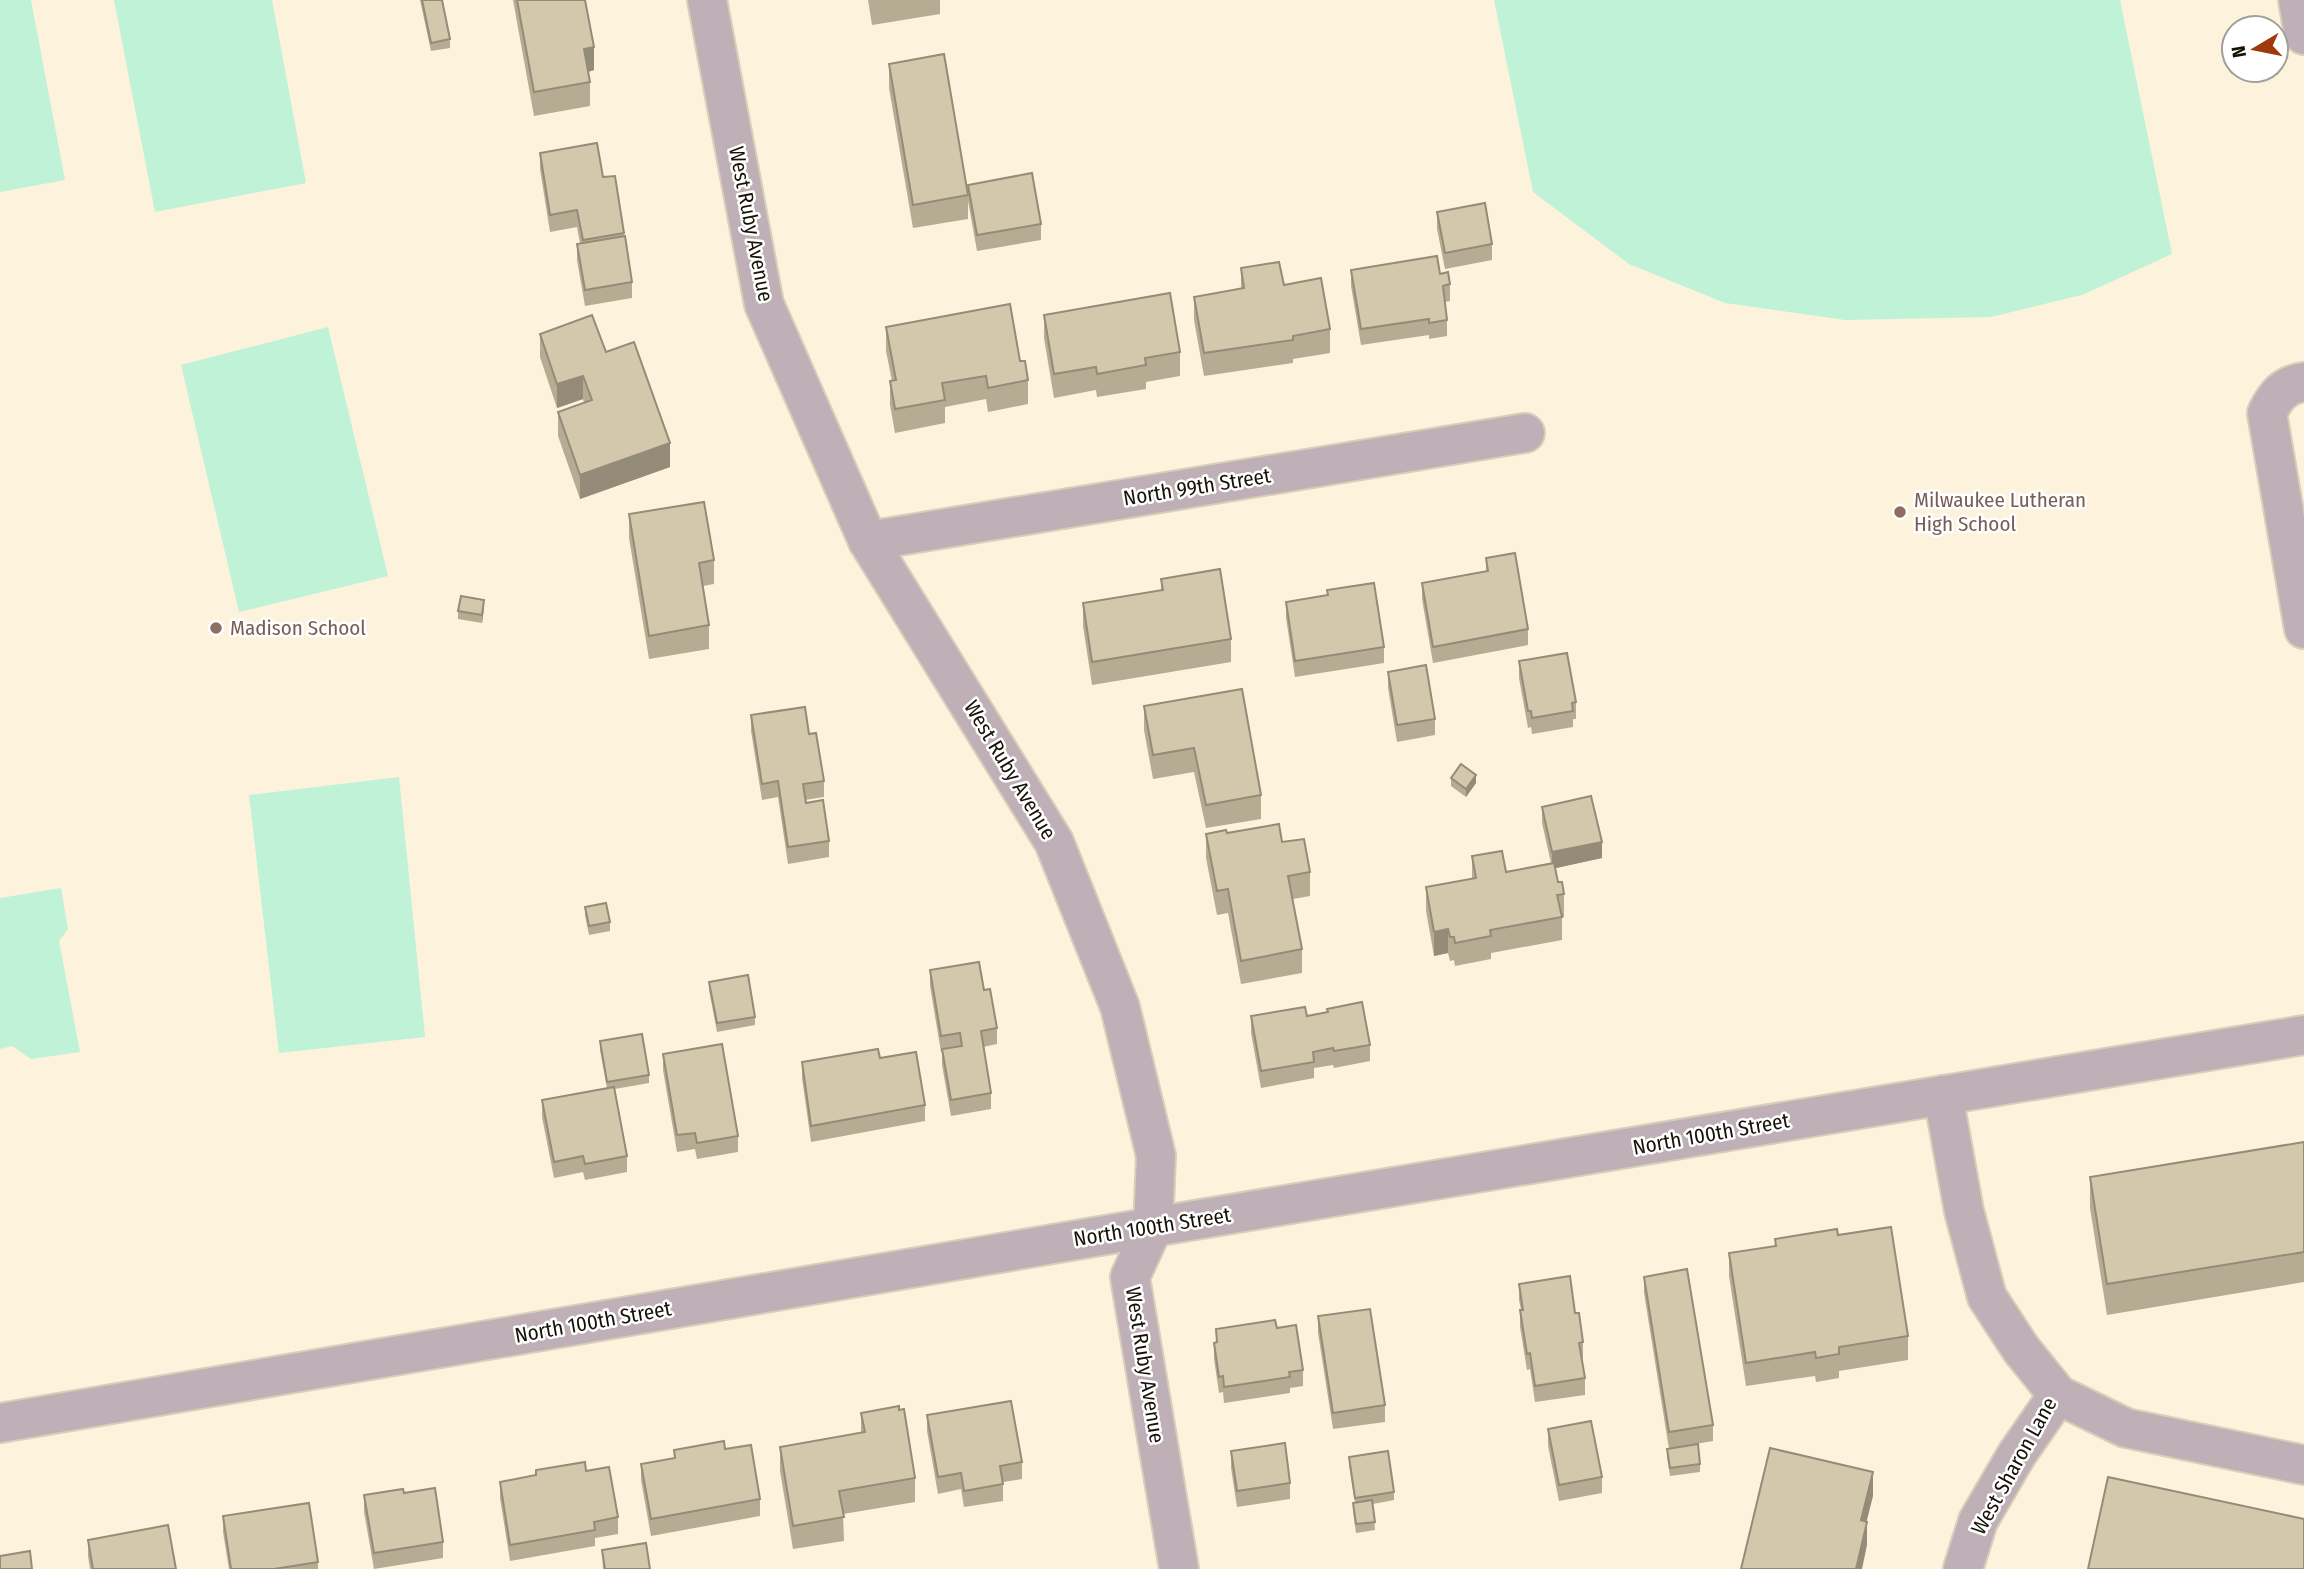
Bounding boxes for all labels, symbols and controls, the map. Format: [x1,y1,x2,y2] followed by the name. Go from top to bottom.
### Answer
[2220,14,2290,84] north arrow
[2226,44,2251,59] text: N
[723,144,779,304] street label: West Ruby Avenue
[1121,462,1273,511] street label: North 99th Street
[1914,487,2086,537] place label: Milwaukee Lutheran High School
[1892,504,1908,520] marker: Milwaukee Lutheran High School
[230,615,366,641] place label: Madison School
[208,620,224,636] marker: Madison School
[958,696,1062,844] street label: West Ruby Avenue
[1631,1107,1791,1161] street label: North 100th Street
[1072,1202,1232,1252] street label: North 100th Street
[1120,1285,1170,1445] street label: West Ruby Avenue
[513,1295,673,1349] street label: North 100th Street
[1966,1393,2062,1539] street label: West Sharon Lane

